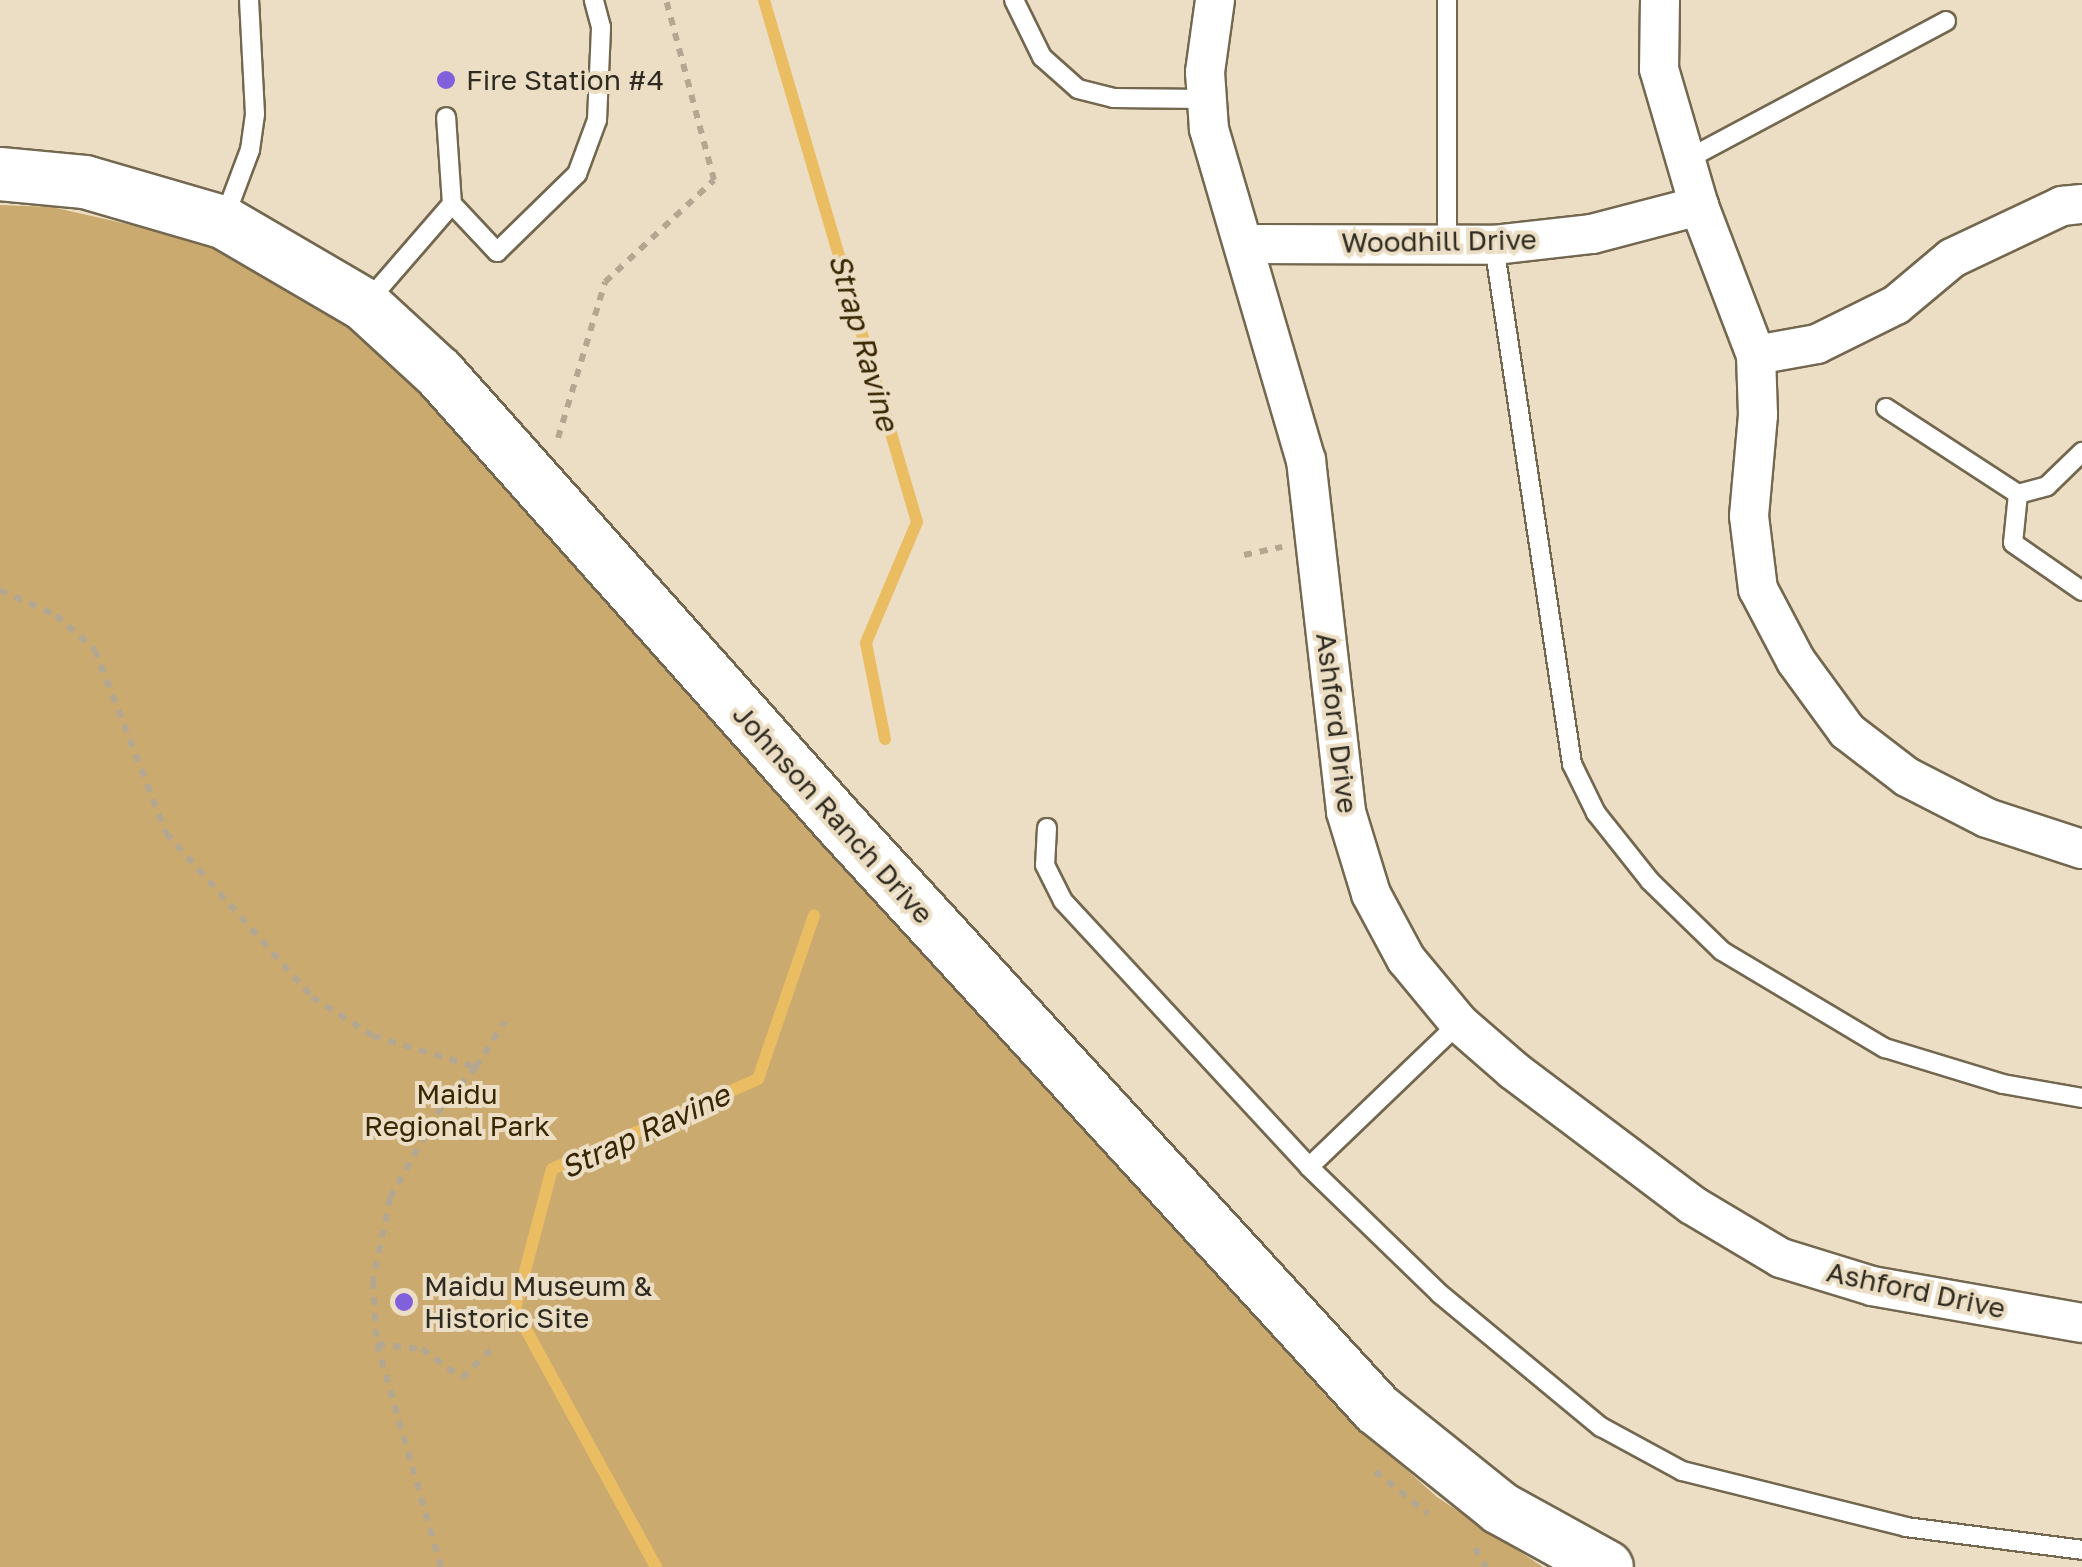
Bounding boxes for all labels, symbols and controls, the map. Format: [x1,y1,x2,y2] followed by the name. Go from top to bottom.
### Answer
[466,63,664,97] place label: Fire Station #4
[435,69,457,91] marker: Fire Station #4
[1341,222,1537,260] street label: Woodhill Drive
[822,250,906,434] water label: Strap Ravine
[1309,631,1365,815] street label: Ashford Drive
[726,697,940,931] street label: Johnson Ranch Drive
[555,1076,735,1186] water label: Strap Ravine
[364,1077,550,1143] park label: Maidu Regional Park
[1824,1255,2008,1325] street label: Ashford Drive
[424,1269,652,1335] place label: Maidu Museum & Historic Site
[393,1291,415,1313] marker: Maidu Museum & Historic Site

